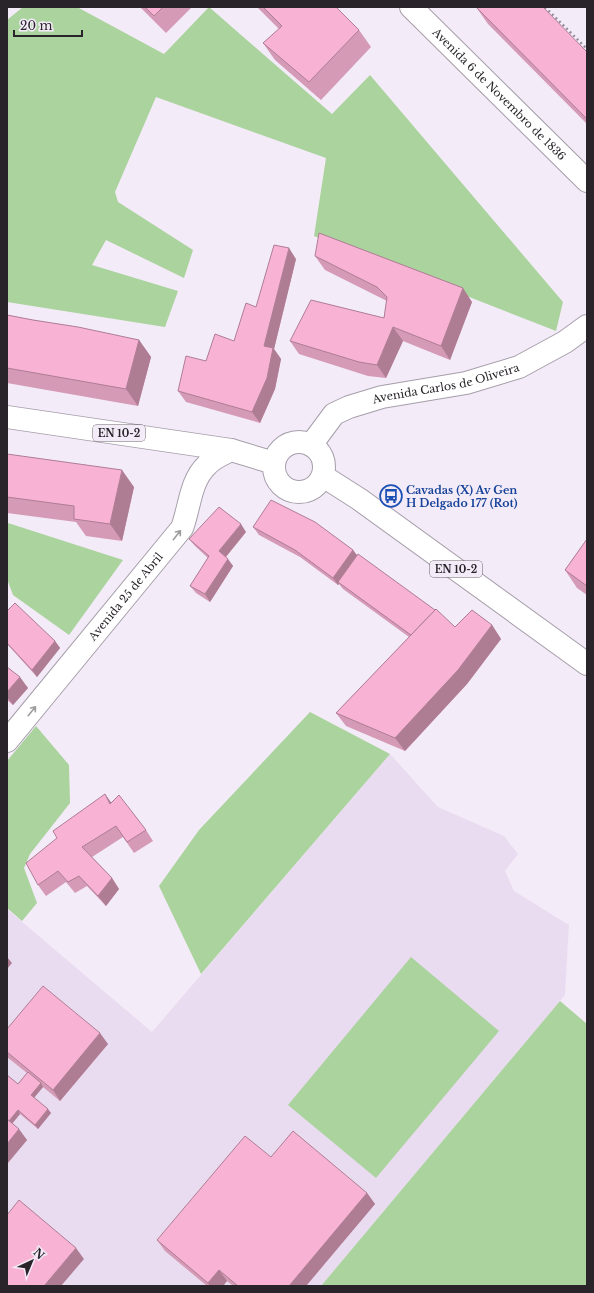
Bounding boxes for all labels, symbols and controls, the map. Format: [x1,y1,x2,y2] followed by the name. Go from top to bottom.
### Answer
[14,12,82,38] scale bar
[20,18,52,33] text: 20 m
[429,25,569,163] street label: Avenida 6 de Novembro de 1836
[370,360,522,407] street label: Avenida Carlos de Oliveira
[93,425,145,441] road number: EN 10-2
[378,483,404,509] bus stop icon: Cavadas (X) Av Gen H Delgado 177 (Rot)
[406,483,518,510] place label: Cavadas (X) Av Gen H Delgado 177 (Rot)
[172,529,181,540] one-way arrow
[85,549,166,644] street label: Avenida 25 de Abril
[430,561,482,577] road number: EN 10-2
[27,705,36,716] one-way arrow
[12,1241,52,1281] north arrow
[30,1245,48,1263] text: N

